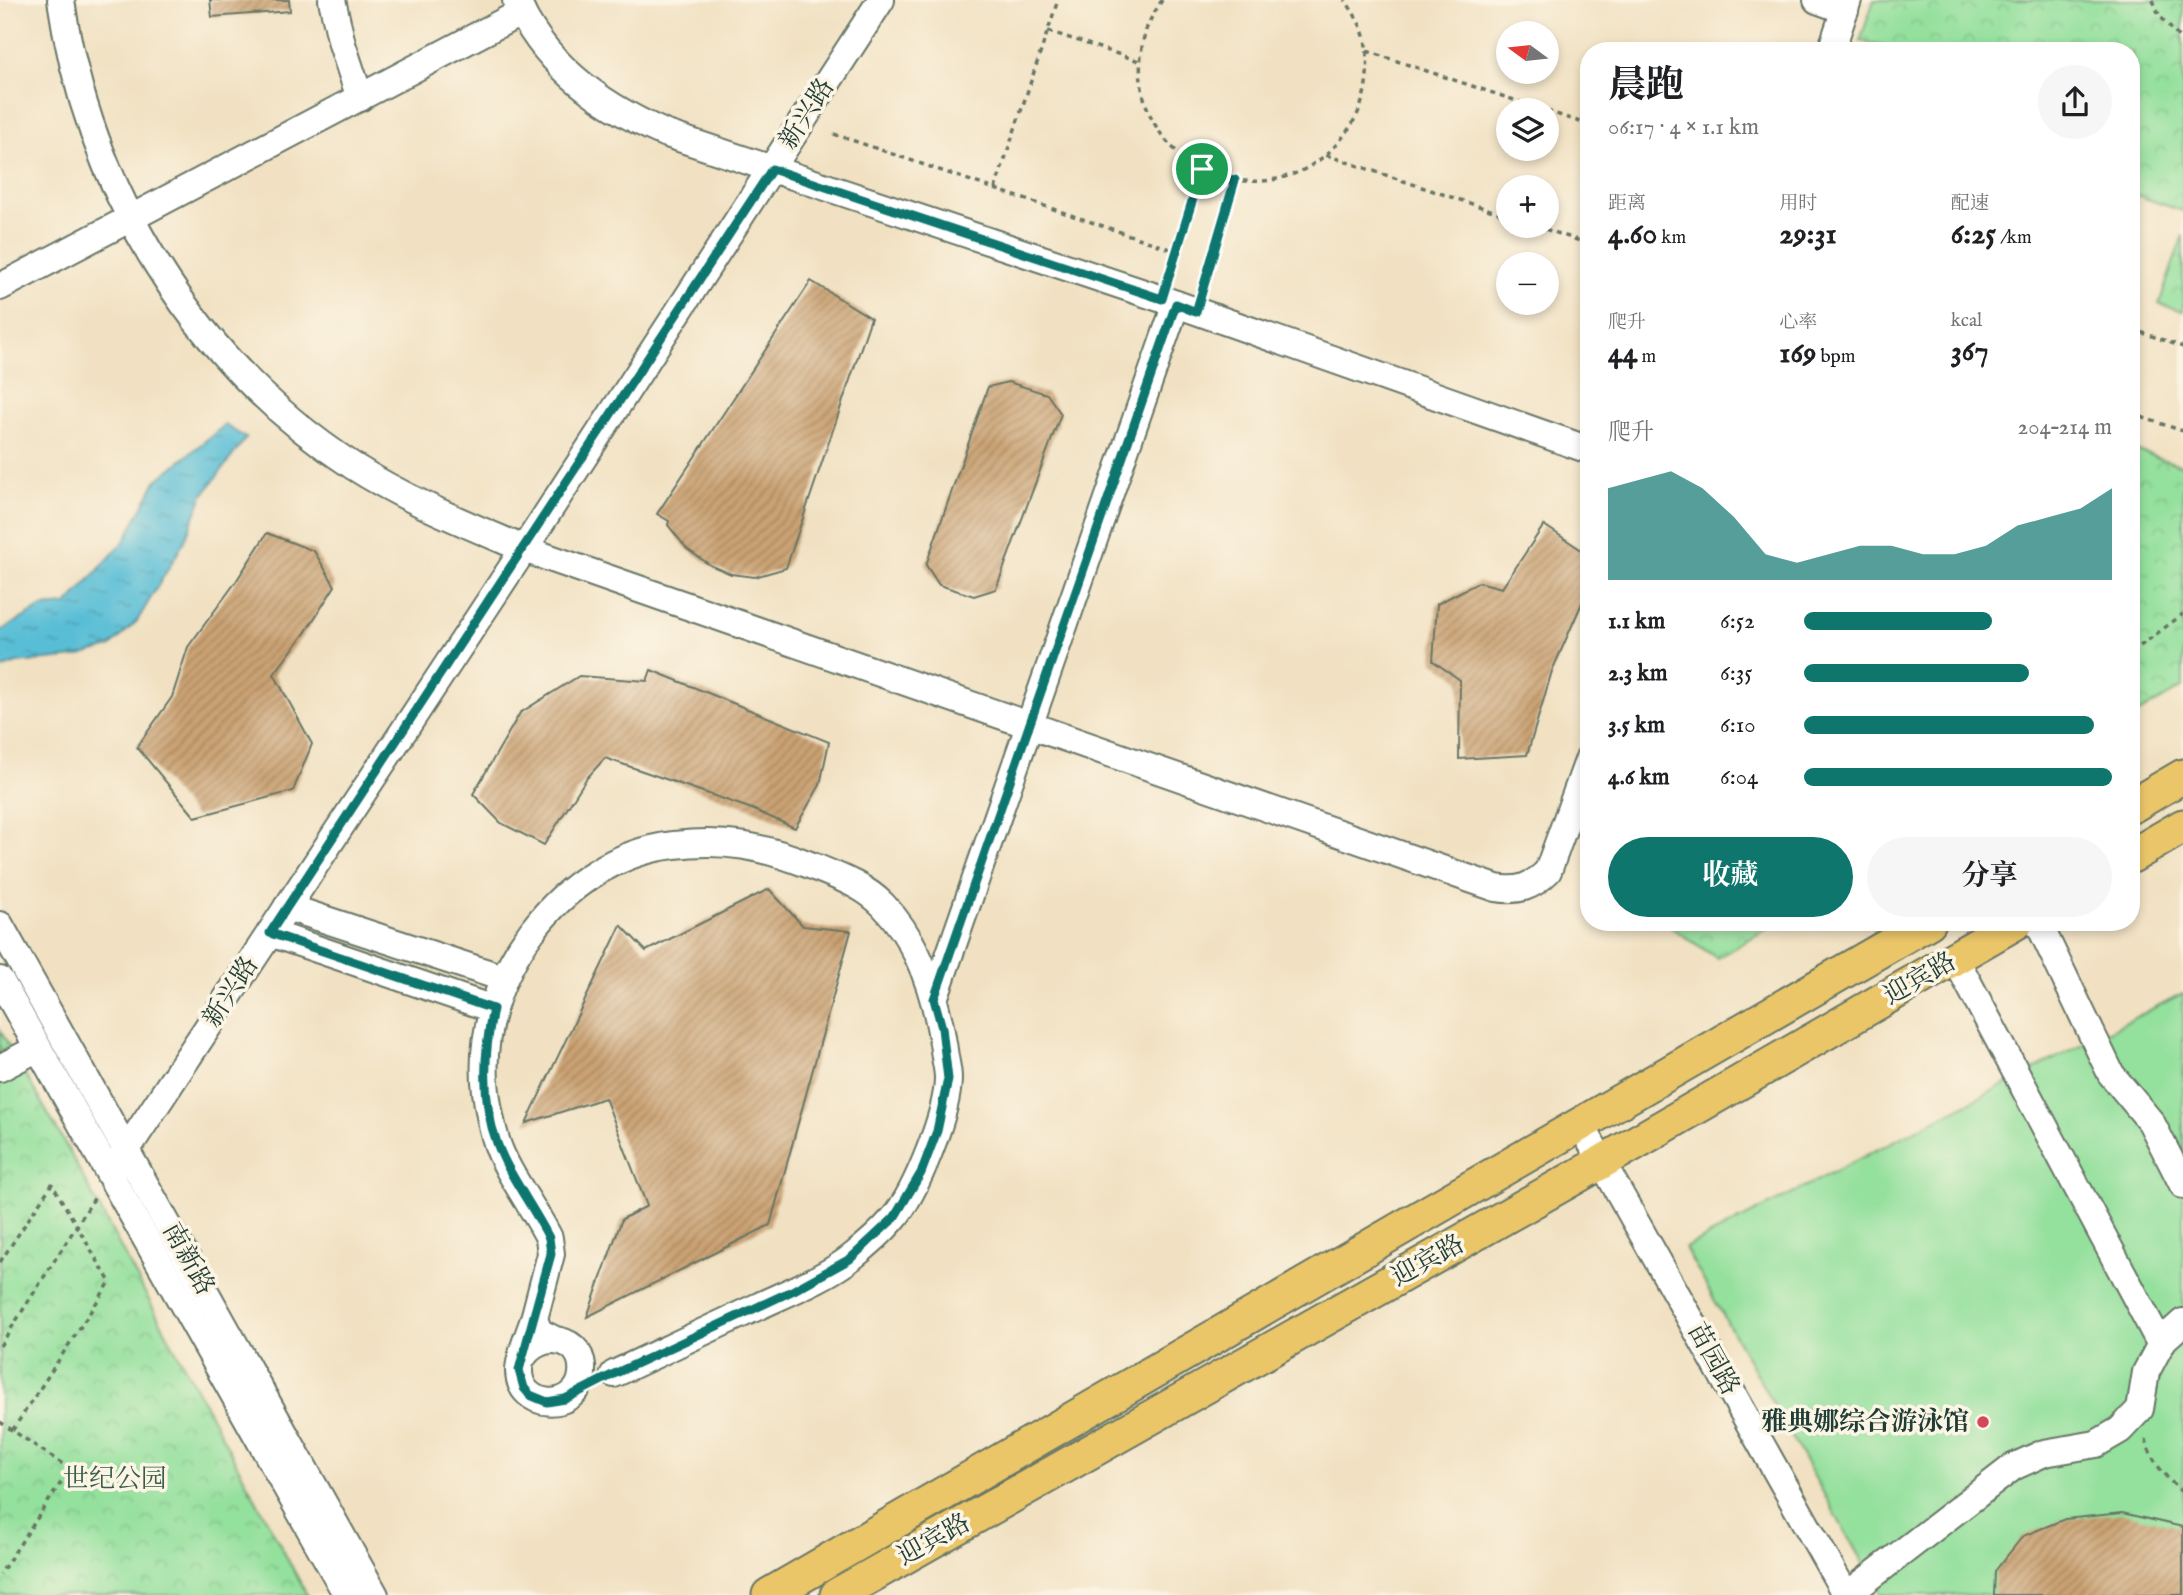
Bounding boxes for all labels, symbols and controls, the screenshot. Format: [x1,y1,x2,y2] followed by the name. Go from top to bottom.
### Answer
[1496,21,1559,84] north arrow
[1496,21,1559,315] map controls
[1608,63,1684,111] text: 晨跑
[2038,65,2112,139] button: share
[772,72,842,156] street label: 新兴路
[1496,98,1559,161] button: layers
[1608,113,1759,142] text: 06:17 · 4 × 1.1 km
[1172,139,1232,199] pin
[1183,150,1221,188] icon: arrive
[1496,175,1559,238] button: +
[1608,192,1646,216] text: 距离
[1779,192,1817,216] text: 用时
[1951,192,1989,216] text: 配速
[1608,216,1657,254] text: 4.60
[1779,216,1837,254] text: 29:31
[1951,216,1996,254] text: 6:25
[1657,226,1686,250] text: km
[1996,226,2032,250] text: /km
[1496,252,1559,315] button: −
[1951,309,1982,333] text: kcal
[1608,311,1646,335] text: 爬升
[1779,311,1817,335] text: 心率
[1951,333,1989,371] text: 367
[1608,335,1637,373] text: 44
[1779,335,1816,373] text: 169
[1637,345,1656,369] text: m
[1816,345,1856,369] text: bpm
[2018,413,2112,442] text: 204–214 m
[1608,418,1654,447] text: 爬升
[1608,607,1665,636] text: 1.1 km
[1720,607,1755,636] text: 6:52
[1608,659,1667,688] text: 2.3 km
[1720,659,1753,688] text: 6:35
[1608,711,1665,740] text: 3.5 km
[1720,711,1756,740] text: 6:10
[1608,763,1670,792] text: 4.6 km
[1720,763,1758,792] text: 6:04
[1608,837,1853,917] button: 收藏
[1867,837,2112,917] button: 分享
[1878,945,1962,1013] street label: 迎宾路
[196,950,266,1034] street label: 新兴路
[155,1217,221,1301] street label: 南新路
[1386,1228,1470,1294] street label: 迎宾路
[1680,1317,1746,1401] street label: 苗园路
[1761,1406,1969,1439] place label: 雅典娜综合游泳馆
[1975,1414,1991,1430] marker: 雅典娜综合游泳馆
[63,1463,167,1496] park label: 世纪公园
[892,1507,976,1573] street label: 迎宾路

